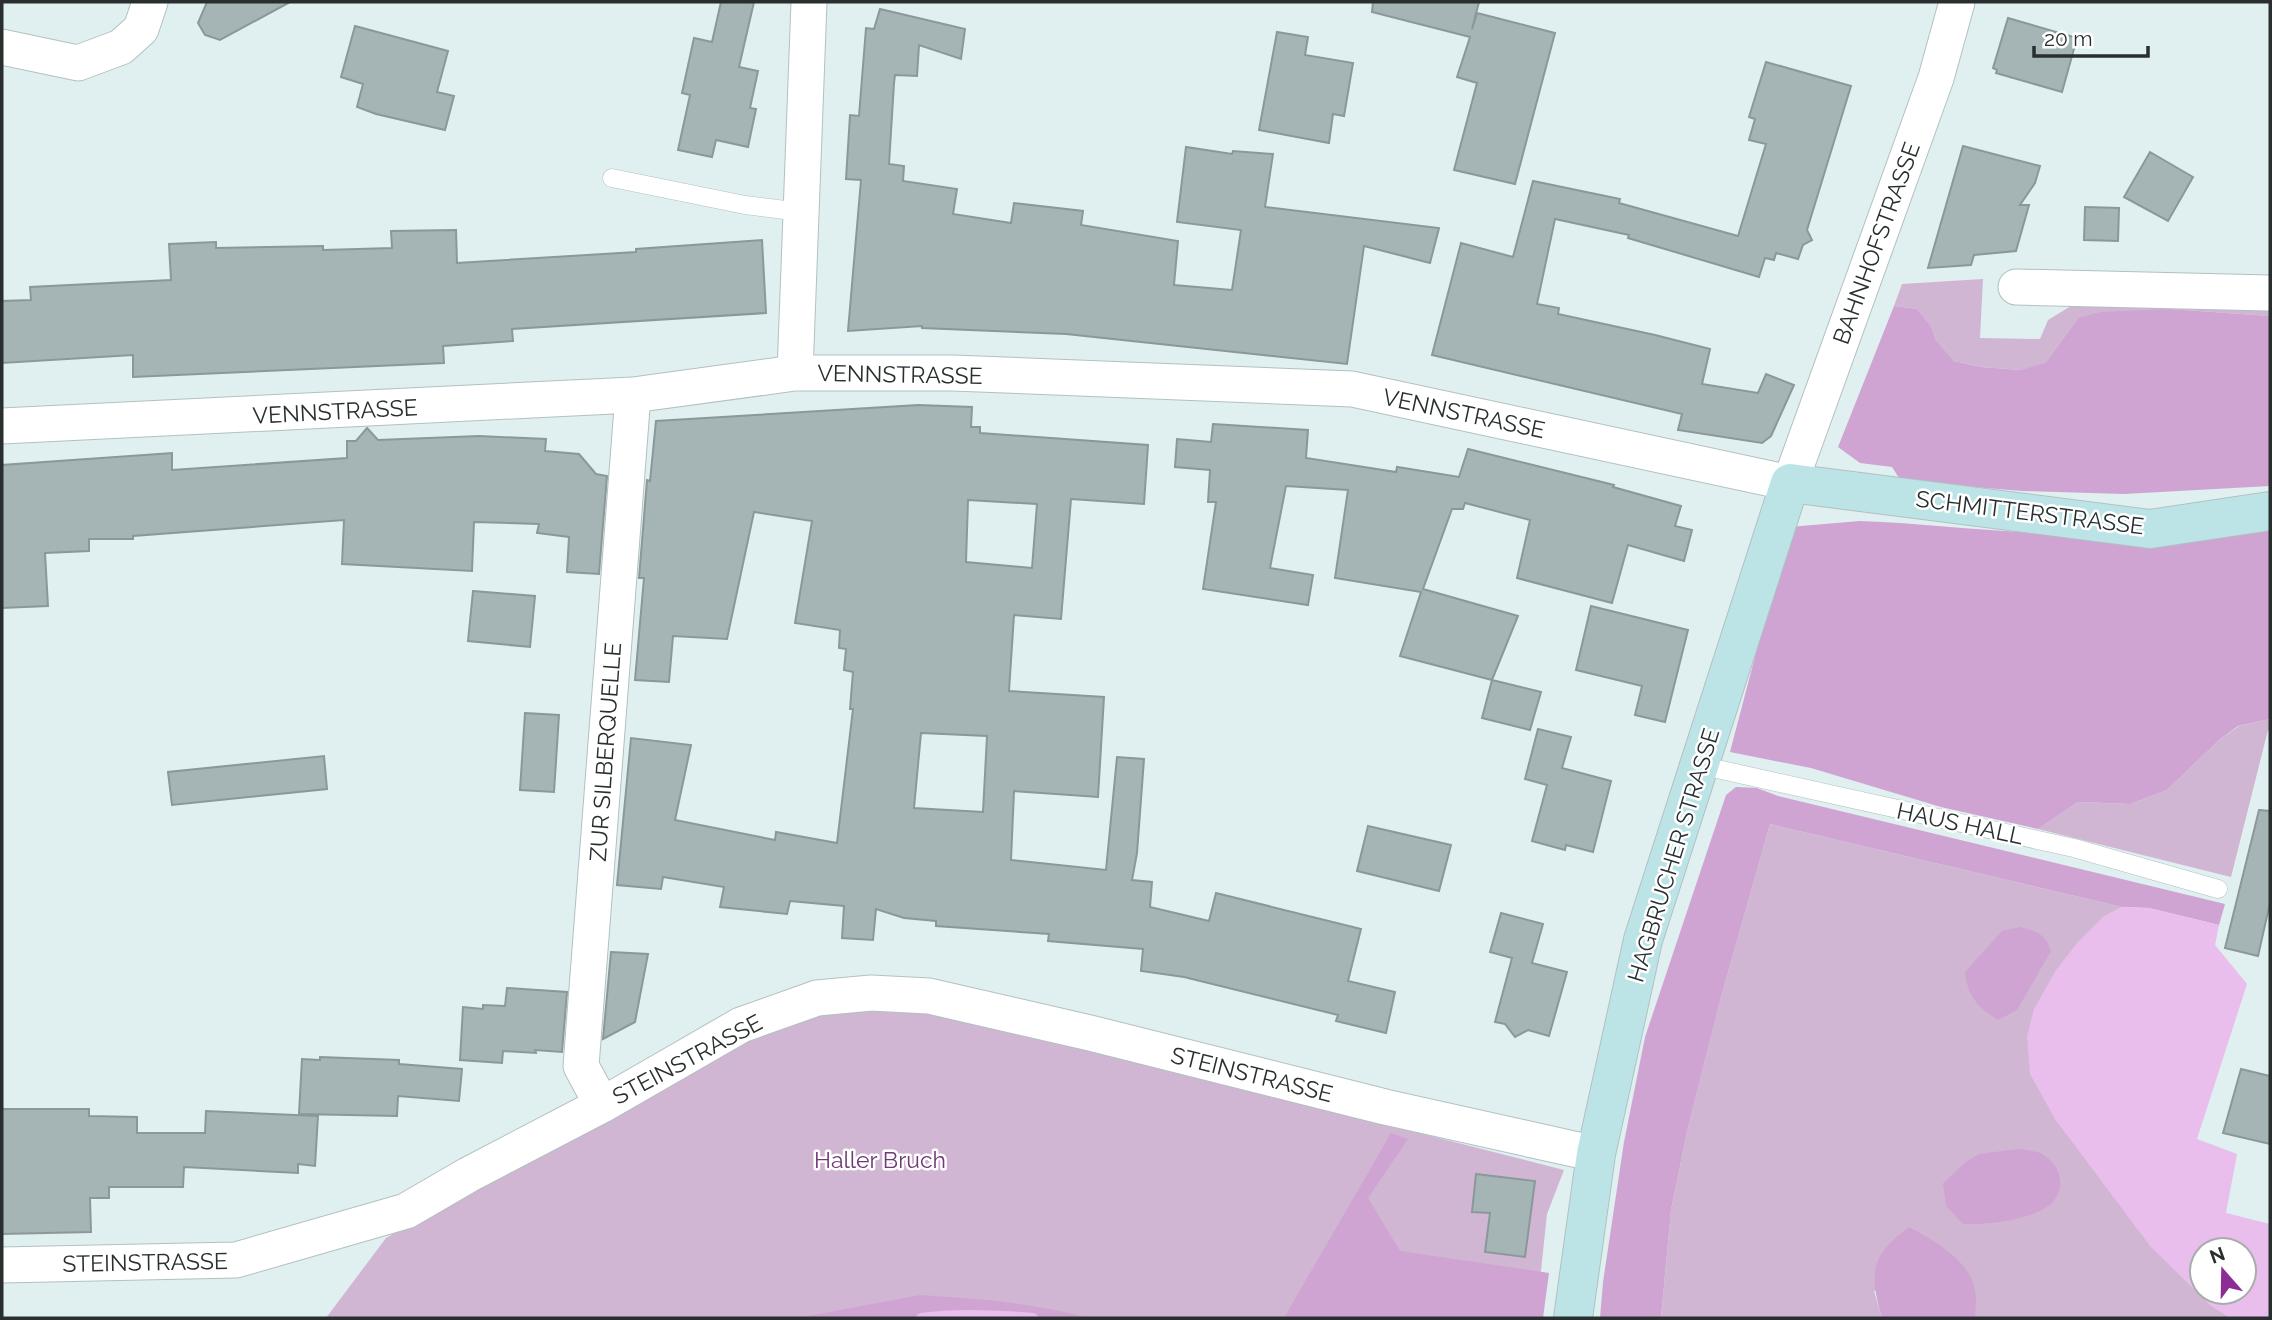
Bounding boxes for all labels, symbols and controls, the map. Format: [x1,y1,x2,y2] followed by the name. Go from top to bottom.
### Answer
[2034,14,2148,58] scale bar
[2044,26,2092,51] text: 20 m
[1827,138,1925,348] street label: BAHNHOFSTRASSE
[817,359,983,389] street label: VENNSTRASSE
[1380,383,1548,443] street label: VENNSTRASSE
[252,393,418,429] street label: VENNSTRASSE
[1914,485,2146,539] street label: SCHMITTERSTRASSE
[584,642,626,862] street label: ZUR SILBERQUELLE
[1622,725,1724,985] street label: HAGBRUCHER STRASSE
[1894,796,2026,850] street label: HAUS HALL
[608,1008,766,1110] street label: STEINSTRASSE
[1168,1041,1336,1107] street label: STEINSTRASSE
[814,1146,946,1173] park label: Haller Bruch
[2188,1236,2258,1306] north arrow
[2207,1242,2228,1268] text: N
[62,1247,228,1277] street label: STEINSTRASSE

